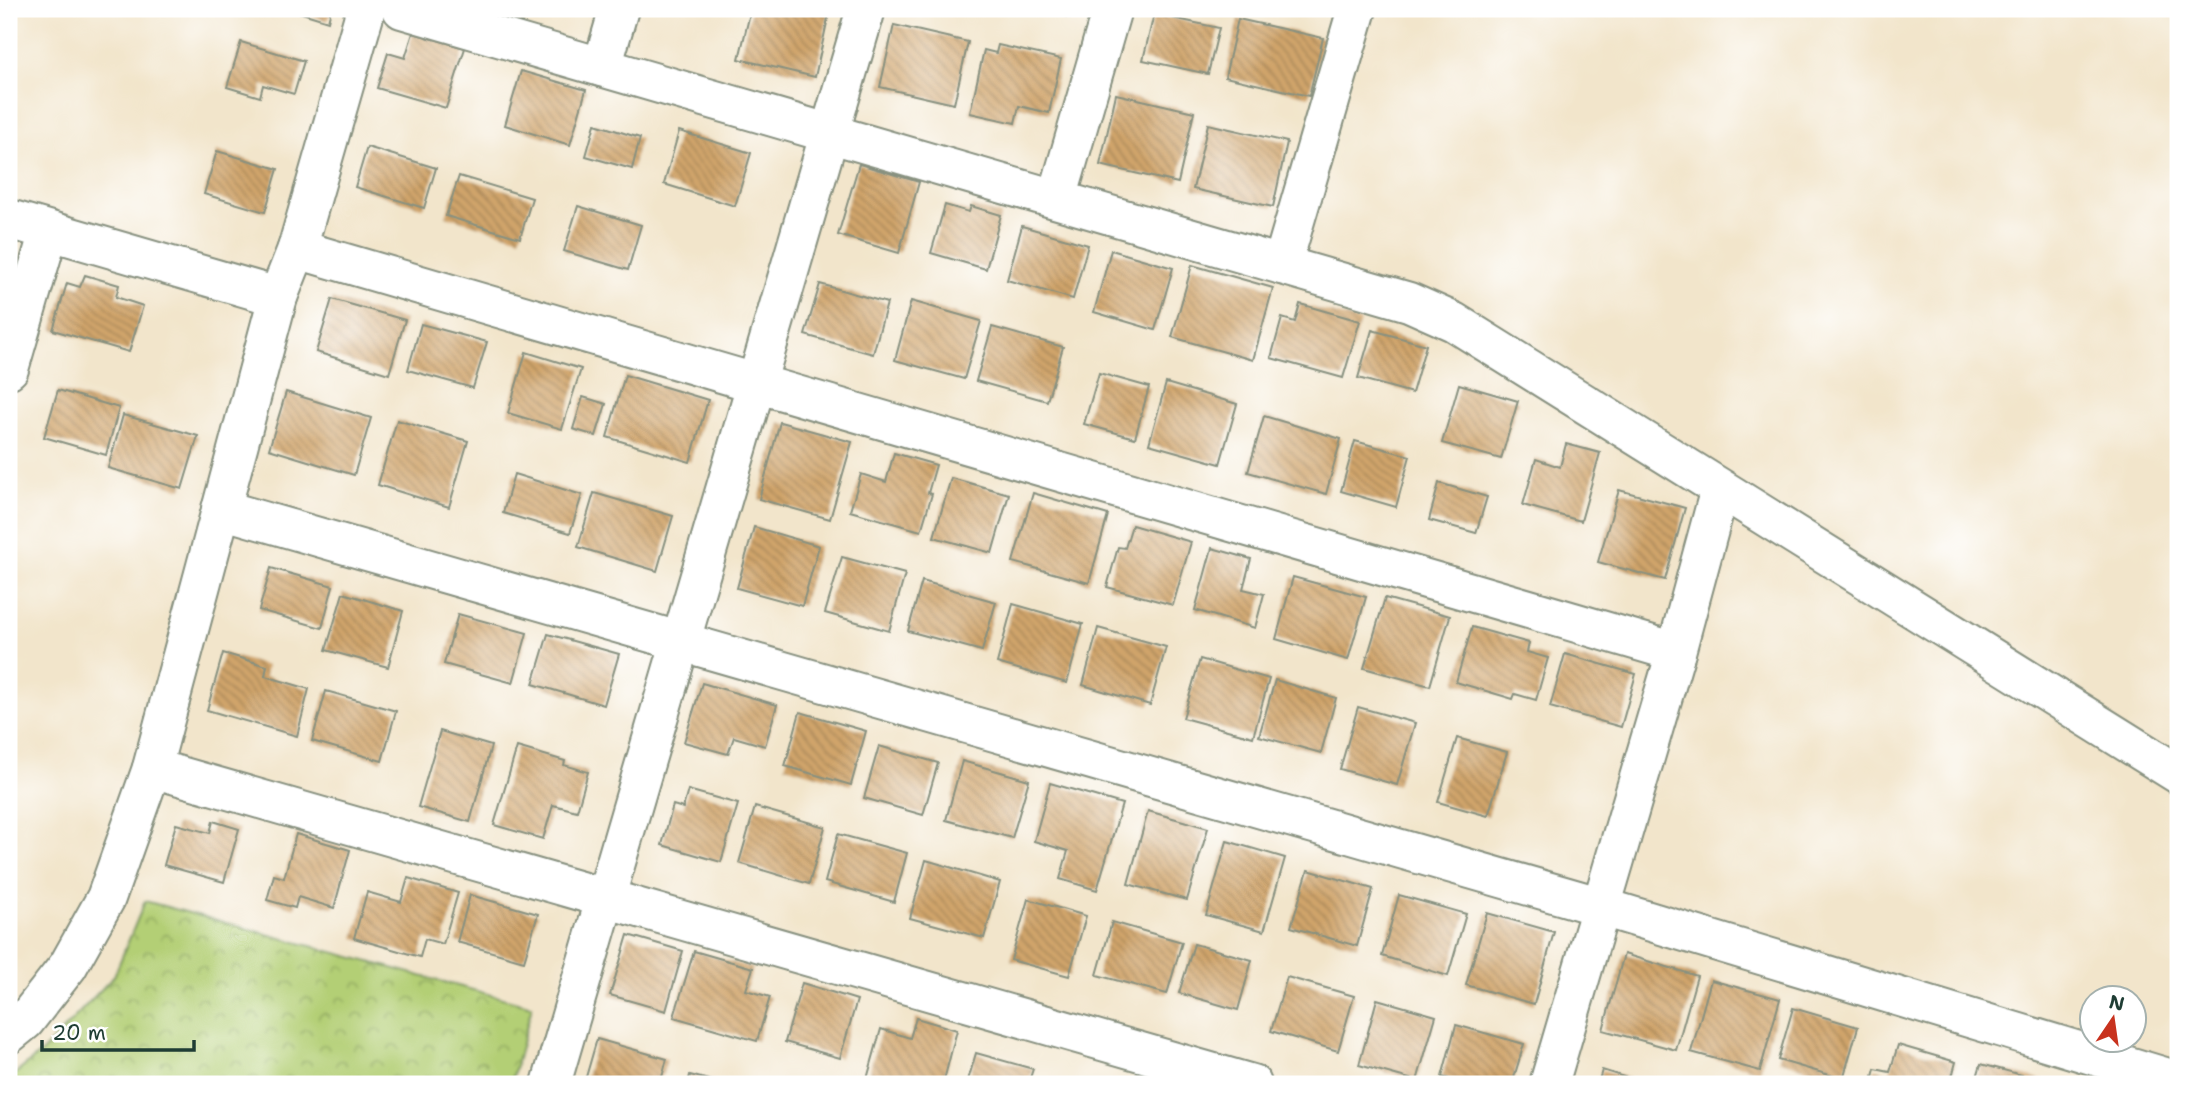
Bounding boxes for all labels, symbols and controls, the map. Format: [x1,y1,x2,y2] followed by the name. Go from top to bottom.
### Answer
[2078,984,2148,1054] north arrow
[2107,989,2127,1017] text: N
[42,1009,194,1053] scale bar
[52,1019,106,1047] text: 20 m

